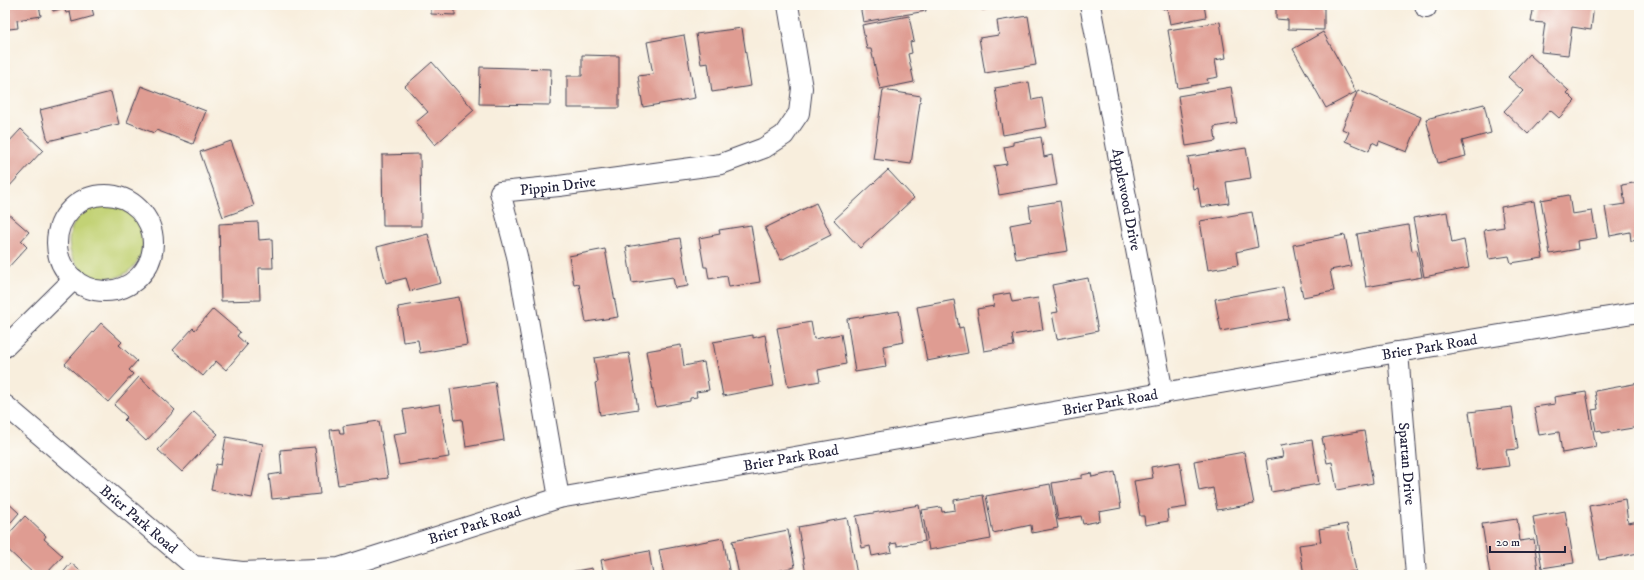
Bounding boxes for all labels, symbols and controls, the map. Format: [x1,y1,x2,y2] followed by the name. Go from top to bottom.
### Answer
[1108,147,1146,252] street label: Applewood Drive
[519,172,597,199] street label: Pippin Drive
[1380,329,1479,364] street label: Brier Park Road
[1061,384,1160,420] street label: Brier Park Road
[1394,421,1420,506] street label: Spartan Drive
[742,440,840,475] street label: Brier Park Road
[96,481,182,558] street label: Brier Park Road
[426,501,524,549] street label: Brier Park Road
[1490,528,1565,554] scale bar
[1496,535,1520,550] text: 20 m

